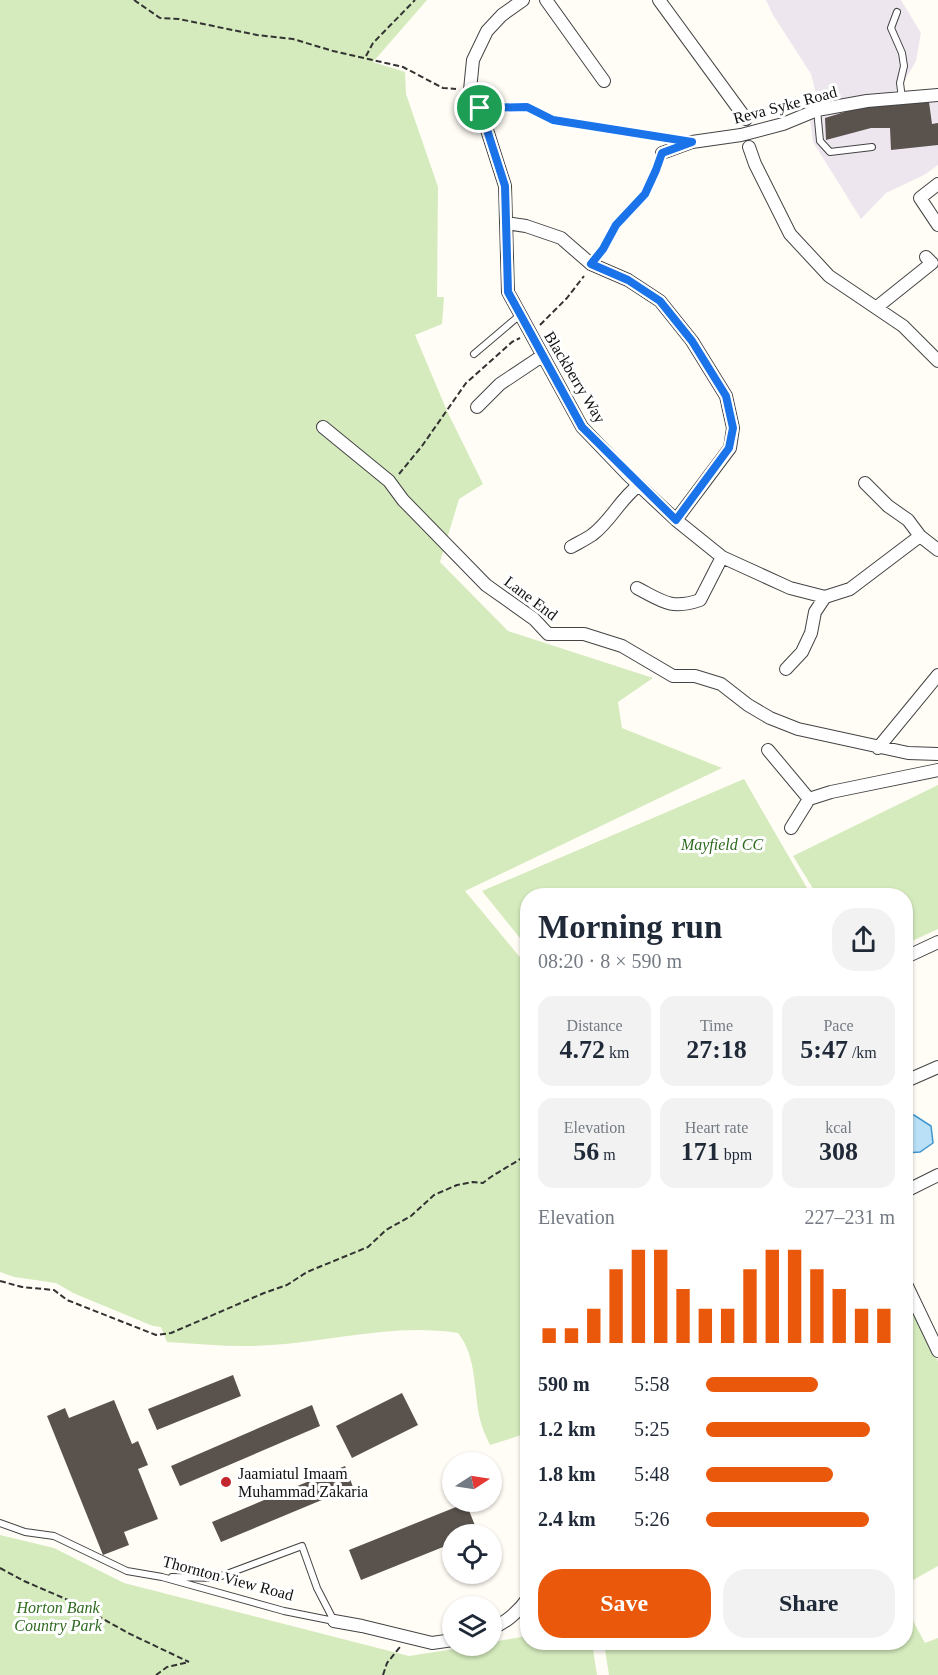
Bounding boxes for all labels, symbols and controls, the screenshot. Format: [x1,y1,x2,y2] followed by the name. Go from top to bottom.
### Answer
[454,82,505,133] pin
[731,83,839,128] street label: Reva Syke Road
[463,91,496,124] icon: arrive
[540,328,609,426] street label: Blackberry Way
[501,573,561,623] street label: Lane End
[680,836,763,854] park label: Mayfield CC
[832,908,895,971] button: share
[538,909,722,945] text: Morning run
[538,950,682,972] text: 08:20 · 8 × 590 m
[567,1017,622,1034] text: Distance
[700,1017,733,1034] text: Time
[823,1017,854,1034] text: Pace
[560,1035,605,1064] text: 4.72
[686,1035,747,1064] text: 27:18
[800,1035,848,1064] text: 5:47
[605,1044,629,1061] text: km
[848,1044,877,1061] text: /km
[564,1119,625,1136] text: Elevation
[685,1119,748,1136] text: Heart rate
[825,1119,852,1136] text: kcal
[573,1137,599,1166] text: 56
[681,1137,720,1166] text: 171
[819,1137,858,1166] text: 308
[599,1146,616,1163] text: m
[720,1146,752,1163] text: bpm
[538,1206,615,1228] text: Elevation
[804,1206,895,1228] text: 227–231 m
[538,1373,590,1395] text: 590 m
[634,1373,670,1395] text: 5:58
[538,1418,596,1440] text: 1.2 km
[634,1418,670,1440] text: 5:25
[442,1452,502,1512] north arrow
[442,1452,502,1656] map controls
[538,1463,596,1485] text: 1.8 km
[634,1463,670,1485] text: 5:48
[238,1465,368,1500] place label: Jaamiatul Imaam Muhammad Zakaria
[219,1475,233,1489] marker: Jaamiatul Imaam Muhammad Zakaria
[538,1508,596,1530] text: 2.4 km
[634,1508,670,1530] text: 5:26
[442,1524,502,1584] button: locate
[161,1552,295,1604] street label: Thornton View Road
[538,1569,711,1638] button: Save
[723,1569,895,1638] button: Share
[442,1596,502,1656] button: layers
[14,1599,103,1635] park label: Horton Bank Country Park

